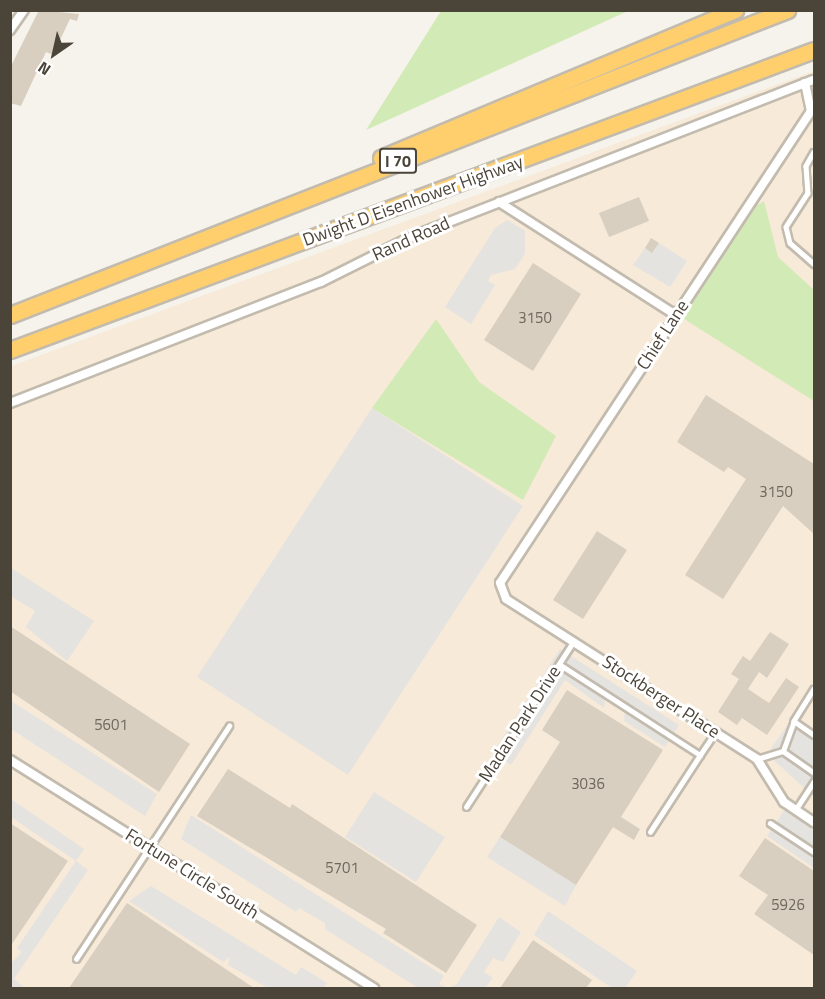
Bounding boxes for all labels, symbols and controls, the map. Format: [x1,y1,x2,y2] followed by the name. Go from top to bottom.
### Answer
[24,24,84,84] north arrow
[33,56,55,82] text: N
[378,148,418,174] road number: I 70
[300,151,526,251] street label: Dwight D Eisenhower Highway
[369,212,453,266] street label: Rand Road
[632,296,694,374] street label: Chief Lane
[518,309,552,327] house number: 3150
[759,483,793,501] house number: 3150
[598,651,724,743] street label: Stockberger Place
[474,662,566,786] street label: Madan Park Drive
[94,716,128,734] house number: 5601
[571,775,605,793] house number: 3036
[121,824,263,924] street label: Fortune Circle South
[325,859,359,877] house number: 5701
[771,896,805,914] house number: 5926

